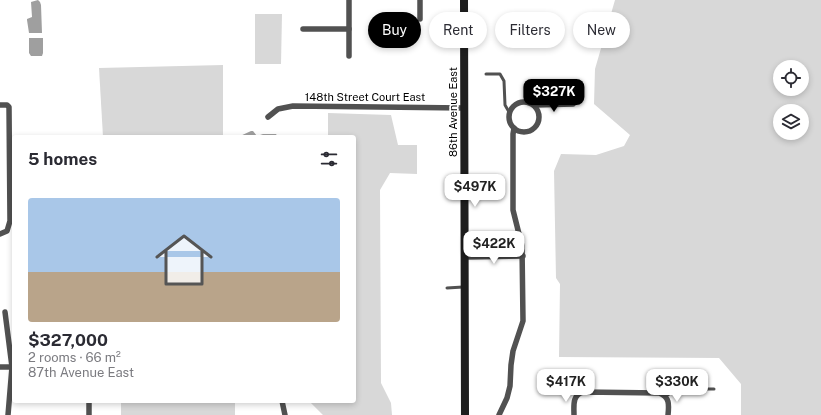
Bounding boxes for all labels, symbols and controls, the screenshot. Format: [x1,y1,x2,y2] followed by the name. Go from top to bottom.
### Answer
[368,12,421,48] chip: Buy
[429,12,487,48] chip: Rent
[495,12,565,48] chip: Filters
[573,12,630,48] chip: New
[773,60,809,140] map controls
[773,60,809,96] button: locate
[447,67,459,157] street label: 86th Avenue East
[526,79,582,113] pin: $327K
[532,84,576,99] text: $327K
[305,91,425,103] street label: 148th Street Court East
[773,104,809,140] button: layers
[318,148,340,170] icon: filters
[28,149,97,169] text: 5 homes
[447,174,503,208] pin: $497K
[453,179,497,194] text: $497K
[148,224,220,296] icon: home
[466,231,522,265] pin: $422K
[472,236,516,251] text: $422K
[28,330,108,350] text: $327,000
[28,350,121,365] text: 2 rooms · 66 m²
[28,365,134,380] text: 87th Avenue East
[538,369,594,403] pin: $417K
[649,369,705,403] pin: $330K
[546,374,586,389] text: $417K
[655,374,699,389] text: $330K

